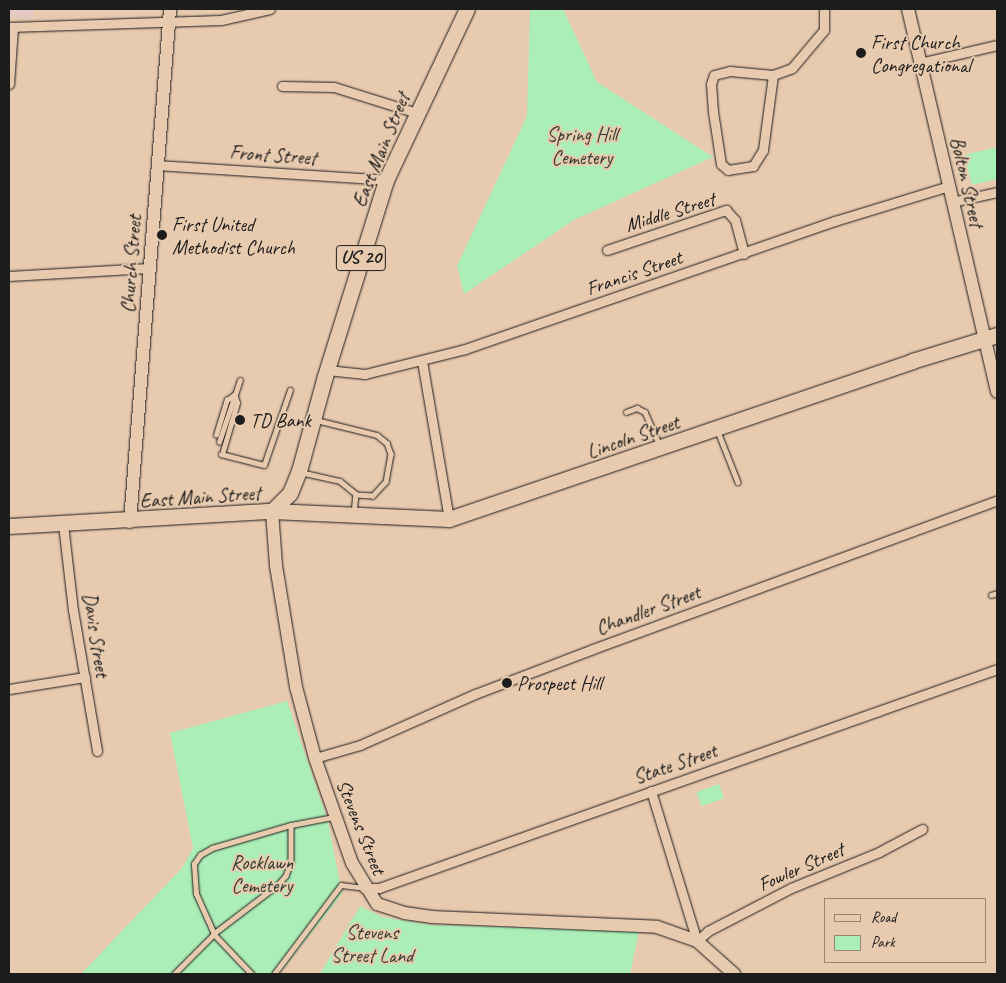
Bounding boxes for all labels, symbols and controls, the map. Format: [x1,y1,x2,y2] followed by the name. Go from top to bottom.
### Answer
[871,30,971,77] place label: First Church Congregational
[855,47,867,59] marker: First Church Congregational
[347,89,415,211] street label: East Main Street
[546,123,618,170] park label: Spring Hill Cemetery
[945,135,989,229] street label: Bolton Street
[229,140,317,170] street label: Front Street
[622,187,718,237] street label: Middle Street
[172,212,296,259] place label: First United Methodist Church
[116,214,146,314] street label: Church Street
[156,229,168,241] marker: First United Methodist Church
[335,242,387,274] road number: US 20
[583,245,685,301] street label: Francis Street
[250,408,311,432] place label: TD Bank
[584,410,682,464] street label: Lincoln Street
[234,414,246,426] marker: TD Bank
[138,481,262,513] street label: East Main Street
[592,580,704,640] street label: Chandler Street
[77,591,115,679] street label: Davis Street
[517,671,602,695] place label: Prospect Hill
[501,677,513,689] marker: Prospect Hill
[630,738,720,790] street label: State Street
[331,776,391,878] street label: Stevens Street
[754,837,848,897] street label: Fowler Street
[231,851,293,898] park label: Rocklawn Cemetery
[824,898,986,963] legend
[871,908,896,927] text: Road
[331,921,413,968] park label: Stevens Street Land
[871,933,895,952] text: Park

